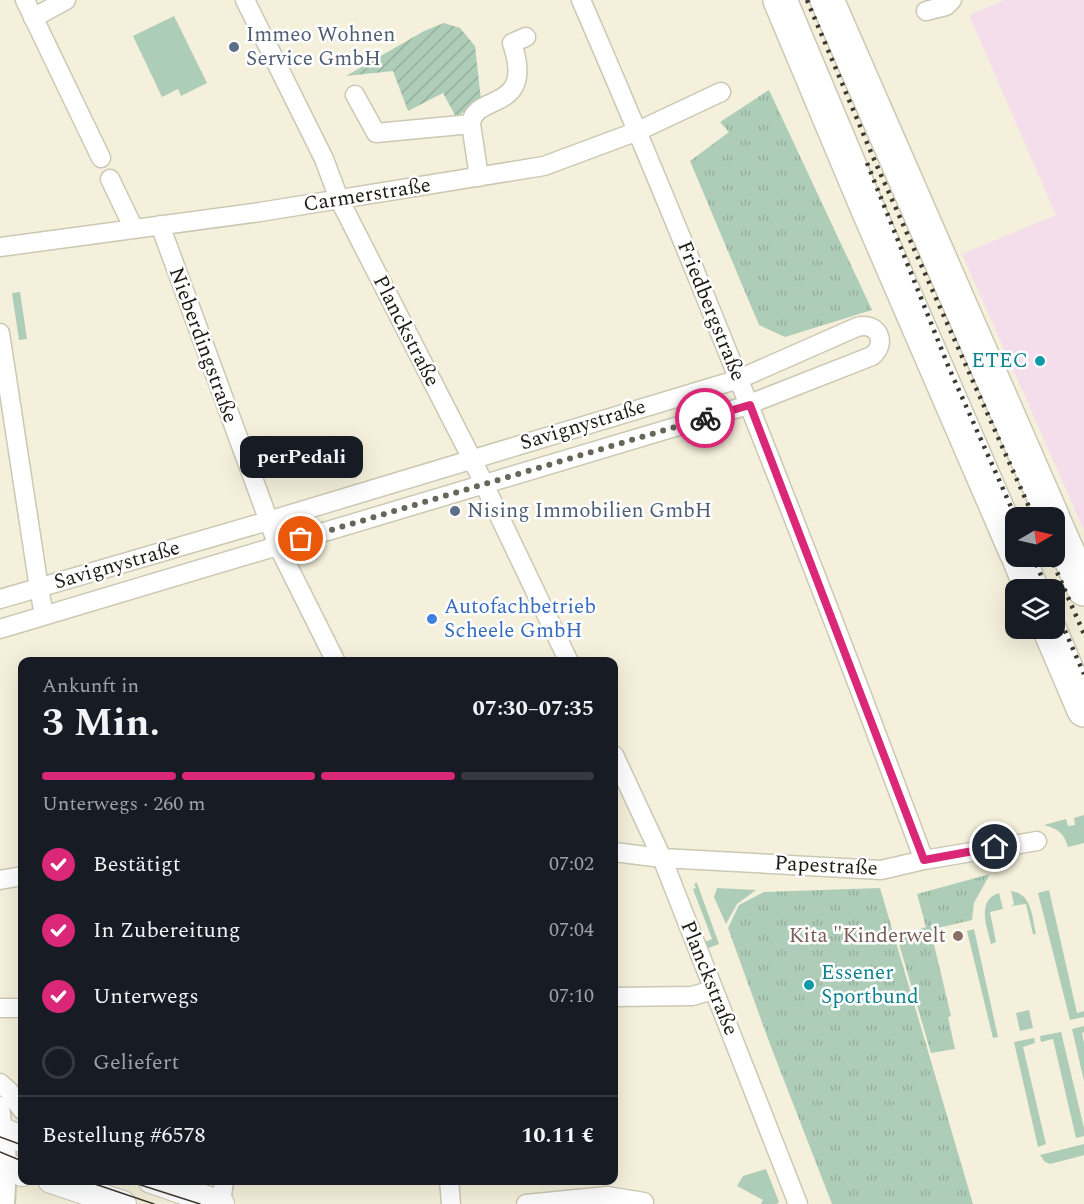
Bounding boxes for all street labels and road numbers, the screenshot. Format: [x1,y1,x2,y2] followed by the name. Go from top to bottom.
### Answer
[301,169,433,221] street label: Carmerstraße
[668,236,754,386] street label: Friedbergstraße
[160,263,246,427] street label: Nieberdingstraße
[364,270,448,392] street label: Planckstraße
[516,391,650,459] street label: Savignystraße
[50,532,184,598] street label: Savignystraße
[773,847,879,885] street label: Papestraße
[671,916,747,1040] street label: Planckstraße

